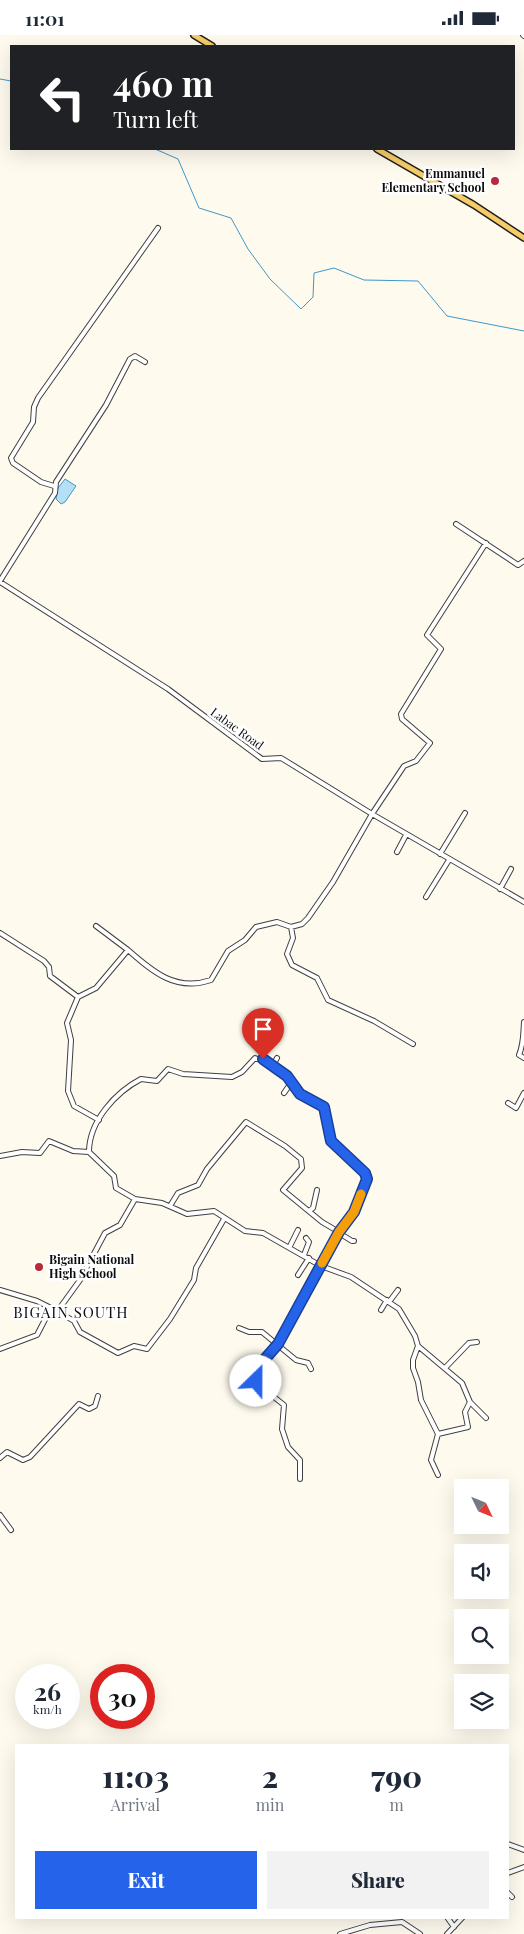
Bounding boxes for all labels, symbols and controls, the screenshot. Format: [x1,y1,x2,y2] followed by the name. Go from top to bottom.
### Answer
[25,5,65,31] text: 11:01
[113,59,214,106] text: 460 m
[30,65,95,130] icon: left
[113,104,198,134] text: Turn left
[381,165,485,195] place label: Emmanuel Elementary School
[489,175,501,187] marker: Emmanuel Elementary School
[208,704,267,753] street label: Labac Road
[242,1008,284,1059] pin
[249,1015,277,1043] icon: arrive
[49,1251,135,1281] place label: Bigain National High School
[33,1261,45,1273] marker: Bigain National High School
[13,1302,129,1322] district label: BIGAIN SOUTH
[229,1354,281,1406] position arrow
[454,1479,509,1534] north arrow
[454,1479,509,1729] map controls
[454,1544,509,1599] button: sound
[454,1609,509,1664] button: search
[90,1664,155,1729] speed limit sign: 30
[34,1674,61,1707] text: 26
[454,1674,509,1729] button: layers
[33,1701,62,1717] text: km/h
[102,1756,169,1796] text: 11:03
[262,1756,278,1796] text: 2
[371,1756,422,1796] text: 790
[111,1794,160,1815] text: Arrival
[256,1794,284,1815] text: min
[389,1794,404,1815] text: m
[35,1851,257,1909] button: Exit
[267,1851,489,1909] button: Share

